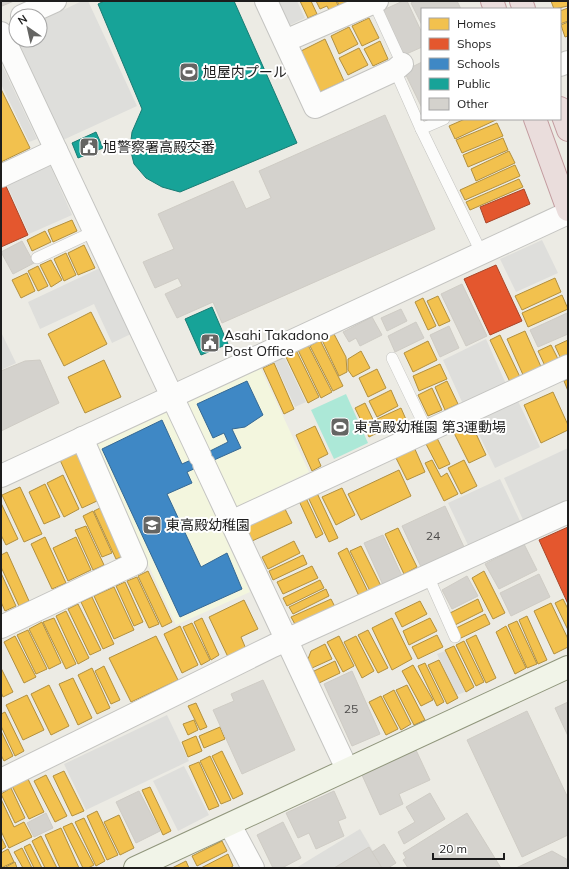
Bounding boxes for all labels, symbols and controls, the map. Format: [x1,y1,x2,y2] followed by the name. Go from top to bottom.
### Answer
[8,8,48,48] north arrow
[421,8,561,120] legend
[15,12,30,28] text: N
[457,16,496,31] text: Homes
[457,36,492,51] text: Shops
[457,56,500,71] text: Schools
[178,61,200,83] sports icon: 旭屋内プール
[203,63,287,81] place label: 旭屋内プール
[457,76,491,91] text: Public
[457,96,489,111] text: Other
[78,136,100,158] public building icon: 旭警察署高殿交番
[103,138,215,156] place label: 旭警察署高殿交番
[224,326,329,360] place label: Asahi Takadono Post Office
[199,332,221,354] public building icon: Asahi Takadono Post Office
[329,416,351,438] sports icon: 東高殿幼稚園 第3運動場
[354,418,506,436] place label: 東高殿幼稚園 第3運動場
[141,514,163,536] school or university icon: 東高殿幼稚園
[166,516,250,534] place label: 東高殿幼稚園
[426,528,440,543] house number: 24
[344,701,358,716] house number: 25
[433,835,504,861] scale bar
[439,841,467,856] text: 20 m

